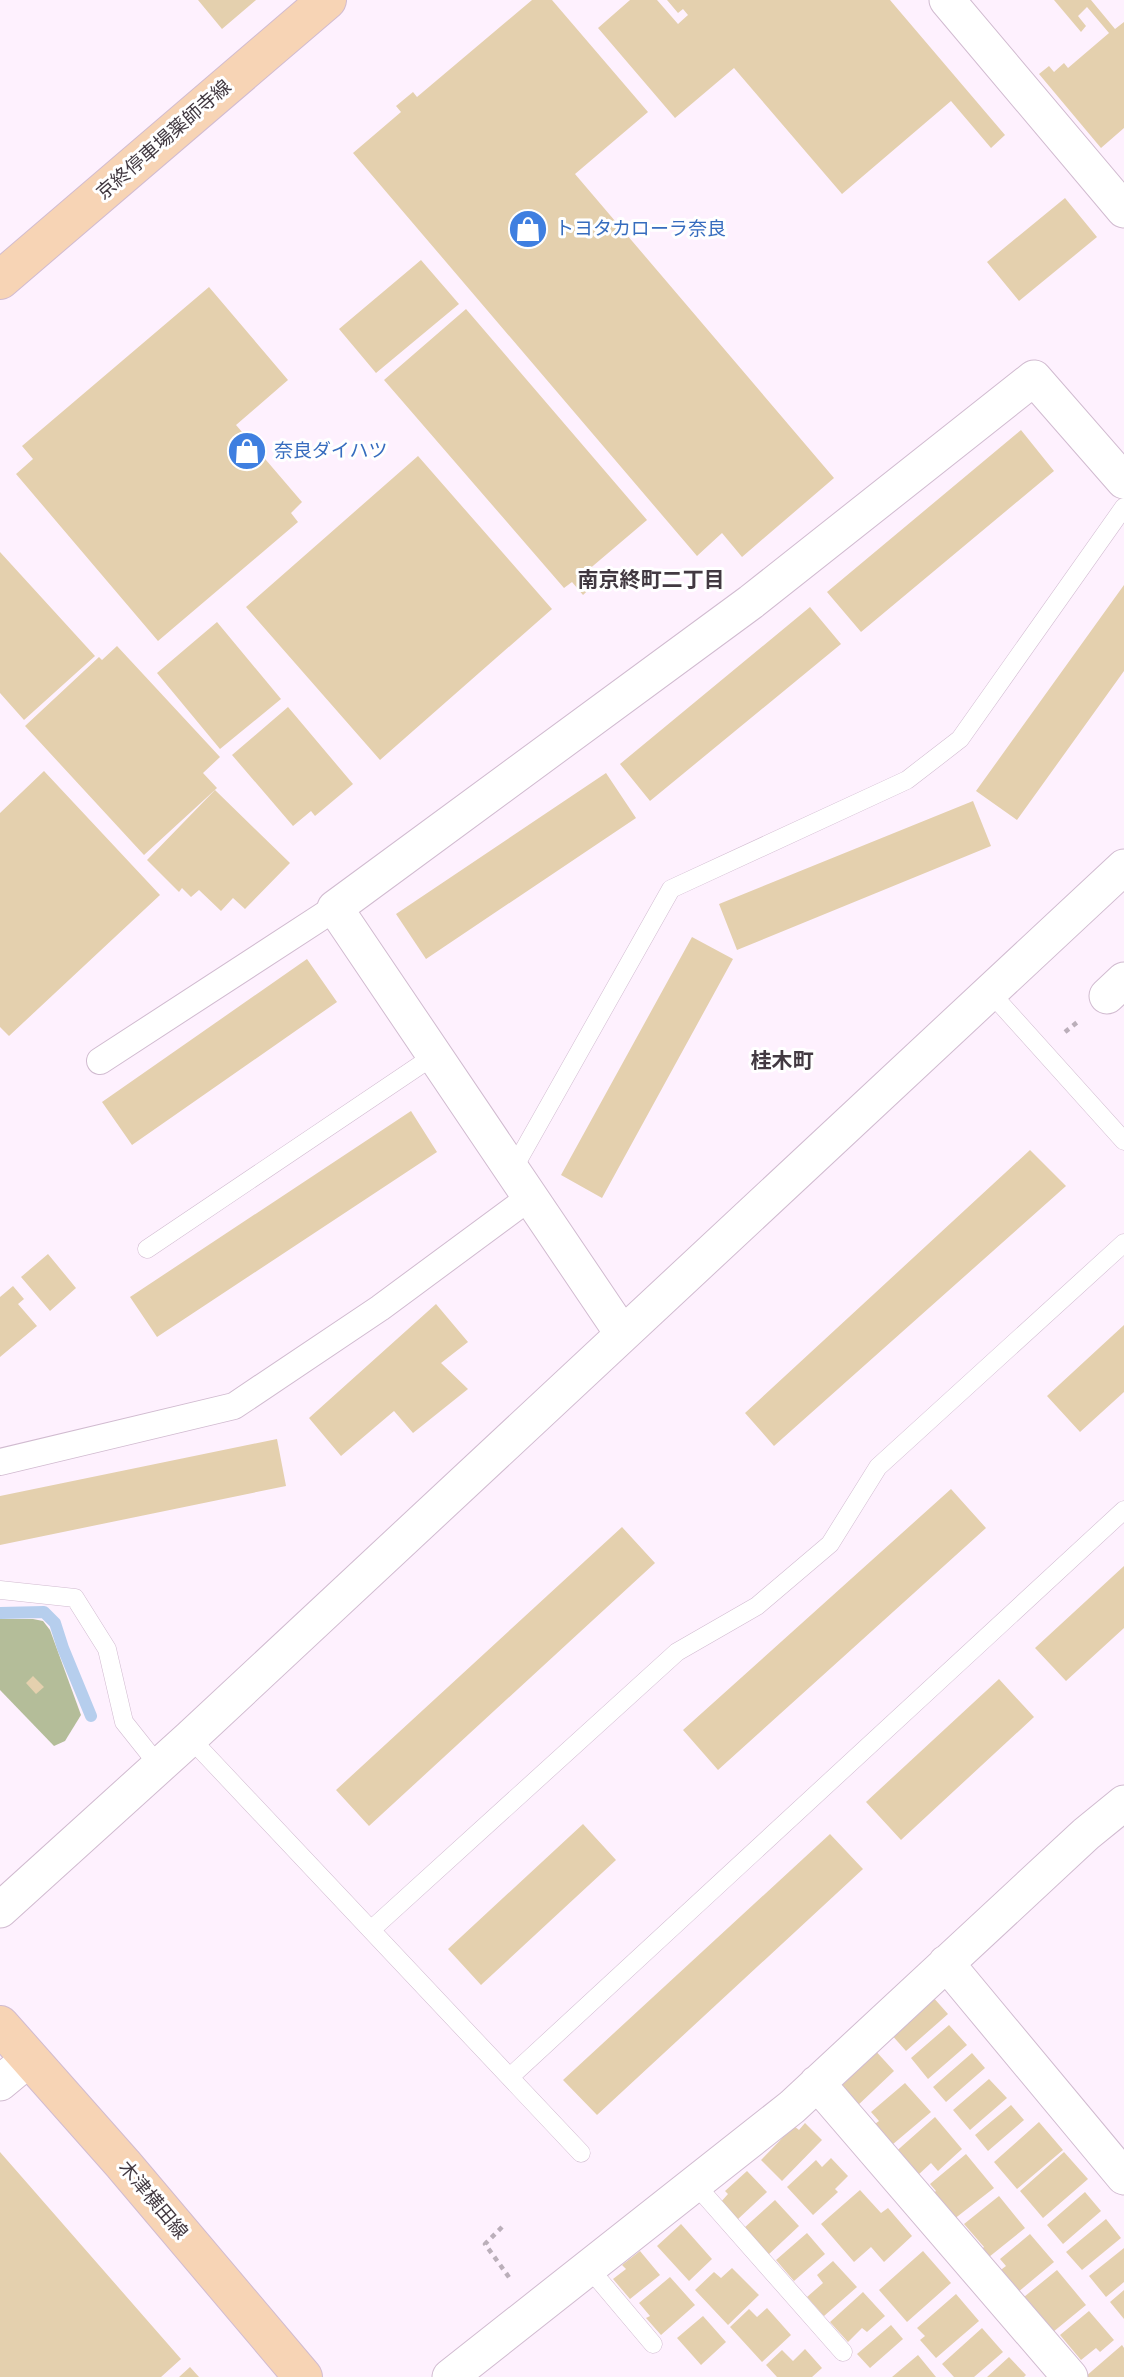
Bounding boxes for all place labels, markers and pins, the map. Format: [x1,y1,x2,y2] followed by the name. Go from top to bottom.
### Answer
[507,208,549,250] shop icon: トヨタカローラ奈良
[555,216,726,242] place label: トヨタカローラ奈良
[226,430,268,472] shop icon: 奈良ダイハツ
[274,438,388,464] place label: 奈良ダイハツ

